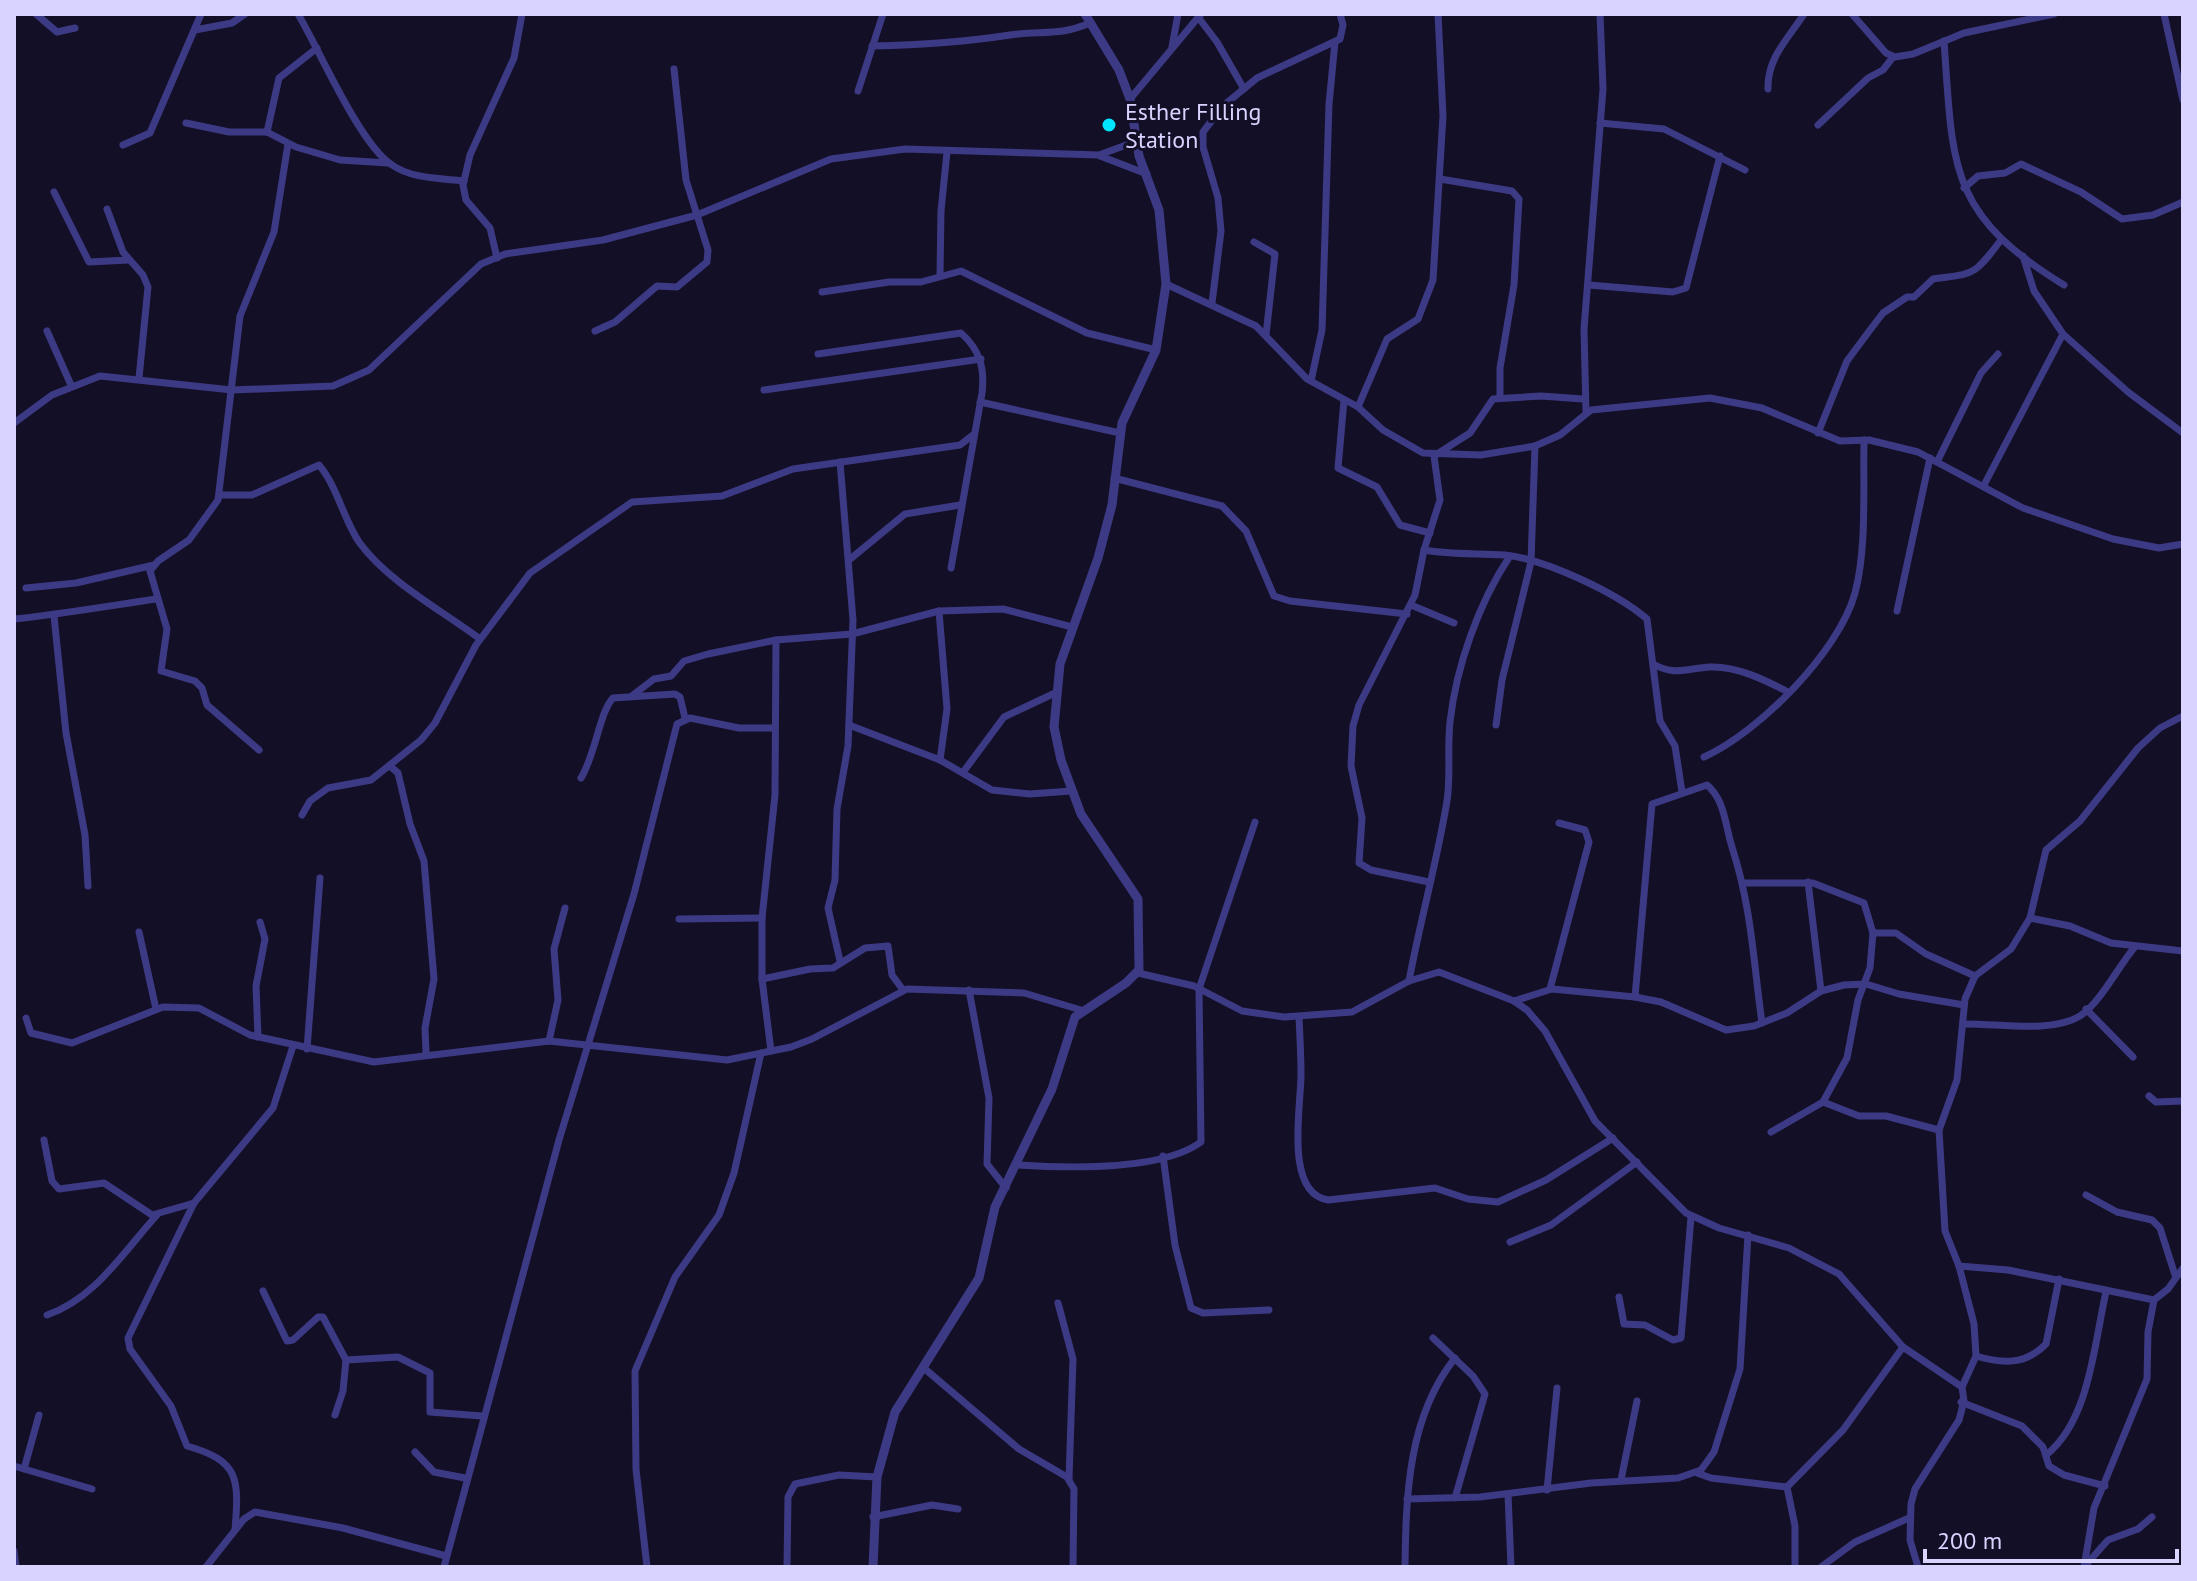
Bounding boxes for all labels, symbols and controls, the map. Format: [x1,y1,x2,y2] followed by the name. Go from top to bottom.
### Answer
[1125,96,1261,155] place label: Esther Filling Station
[1100,116,1118,134] marker: Esther Filling Station
[1925,1513,2177,1563] scale bar
[1937,1525,2002,1556] text: 200 m

